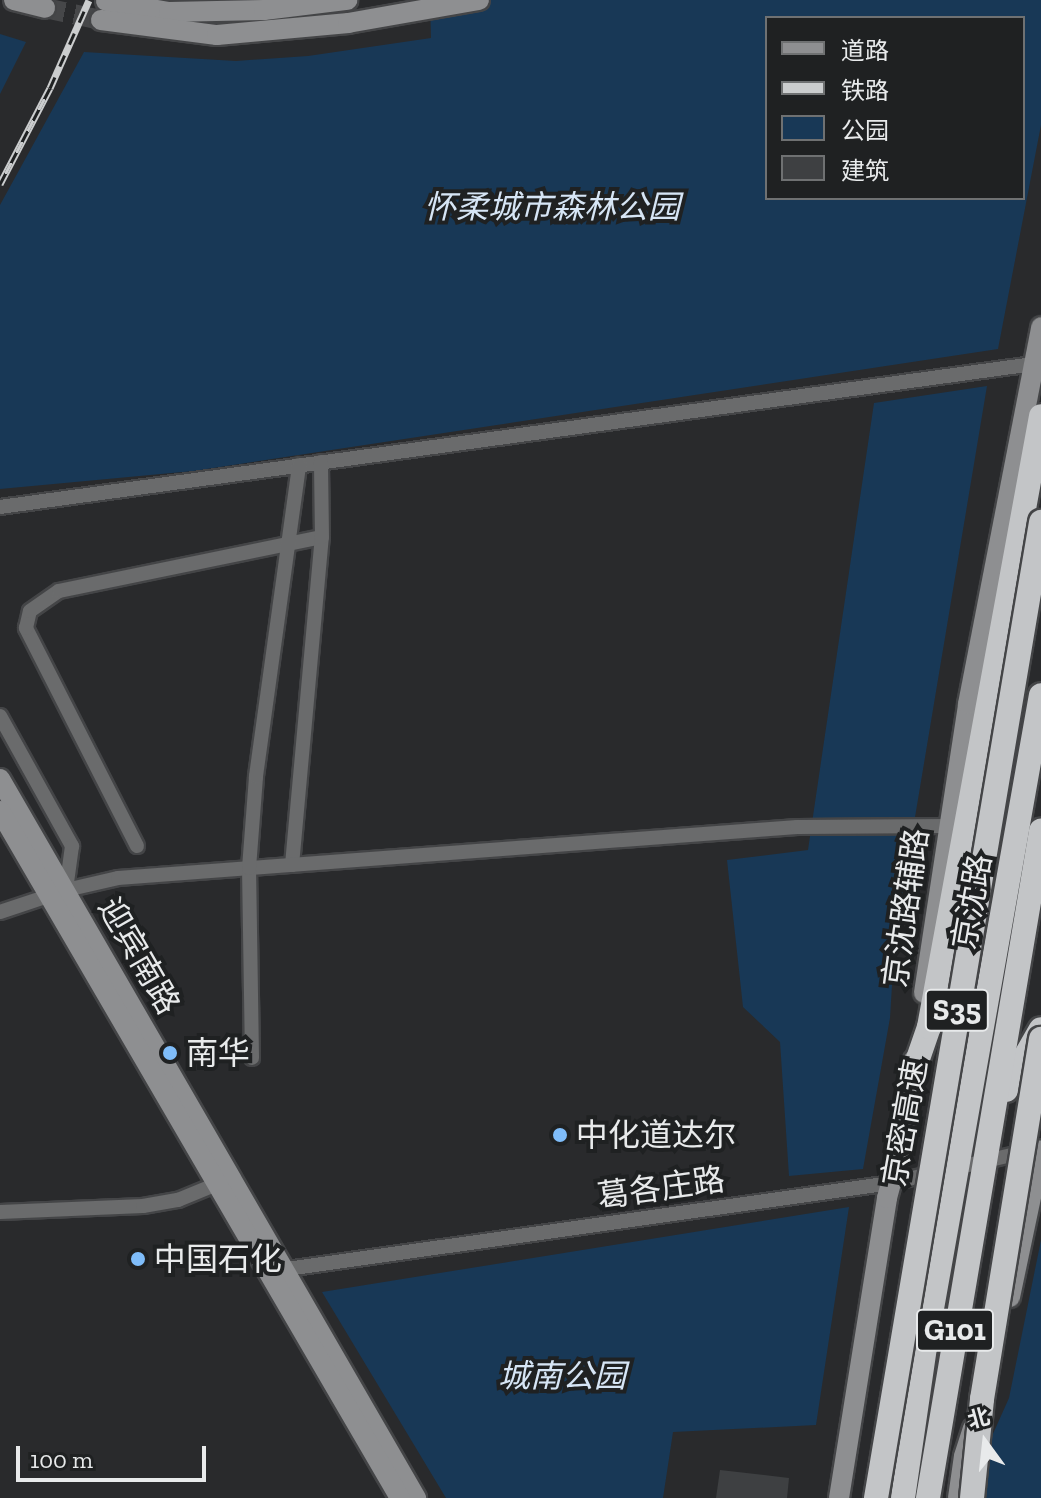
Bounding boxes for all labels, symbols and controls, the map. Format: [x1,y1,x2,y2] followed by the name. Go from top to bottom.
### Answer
[765,16,1025,200] legend
[841,36,889,65] text: 道路
[841,76,889,105] text: 铁路
[841,116,889,145] text: 公园
[841,156,889,185] text: 建筑
[424,188,680,226] park label: 怀柔城市森林公园
[876,826,936,990] street label: 京沈路辅路
[945,851,999,953] street label: 京沈路
[90,891,188,1021] street label: 迎宾南路
[923,984,991,1036] road number: S35
[186,1034,250,1072] place label: 南华
[161,1044,179,1062] marker: 南华
[875,1057,935,1189] street label: 京密高速
[576,1116,736,1154] place label: 中化道达尔
[551,1126,569,1144] marker: 中化道达尔
[595,1160,727,1216] street label: 葛各庄路
[154,1240,282,1278] place label: 中国石化
[129,1250,147,1268] marker: 中国石化
[915,1304,995,1356] road number: G101
[498,1357,626,1395] park label: 城南公园
[945,1402,1025,1482] north arrow
[965,1402,993,1434] text: 北
[20,1430,210,1480] scale bar
[30,1445,93,1474] text: 100 m

